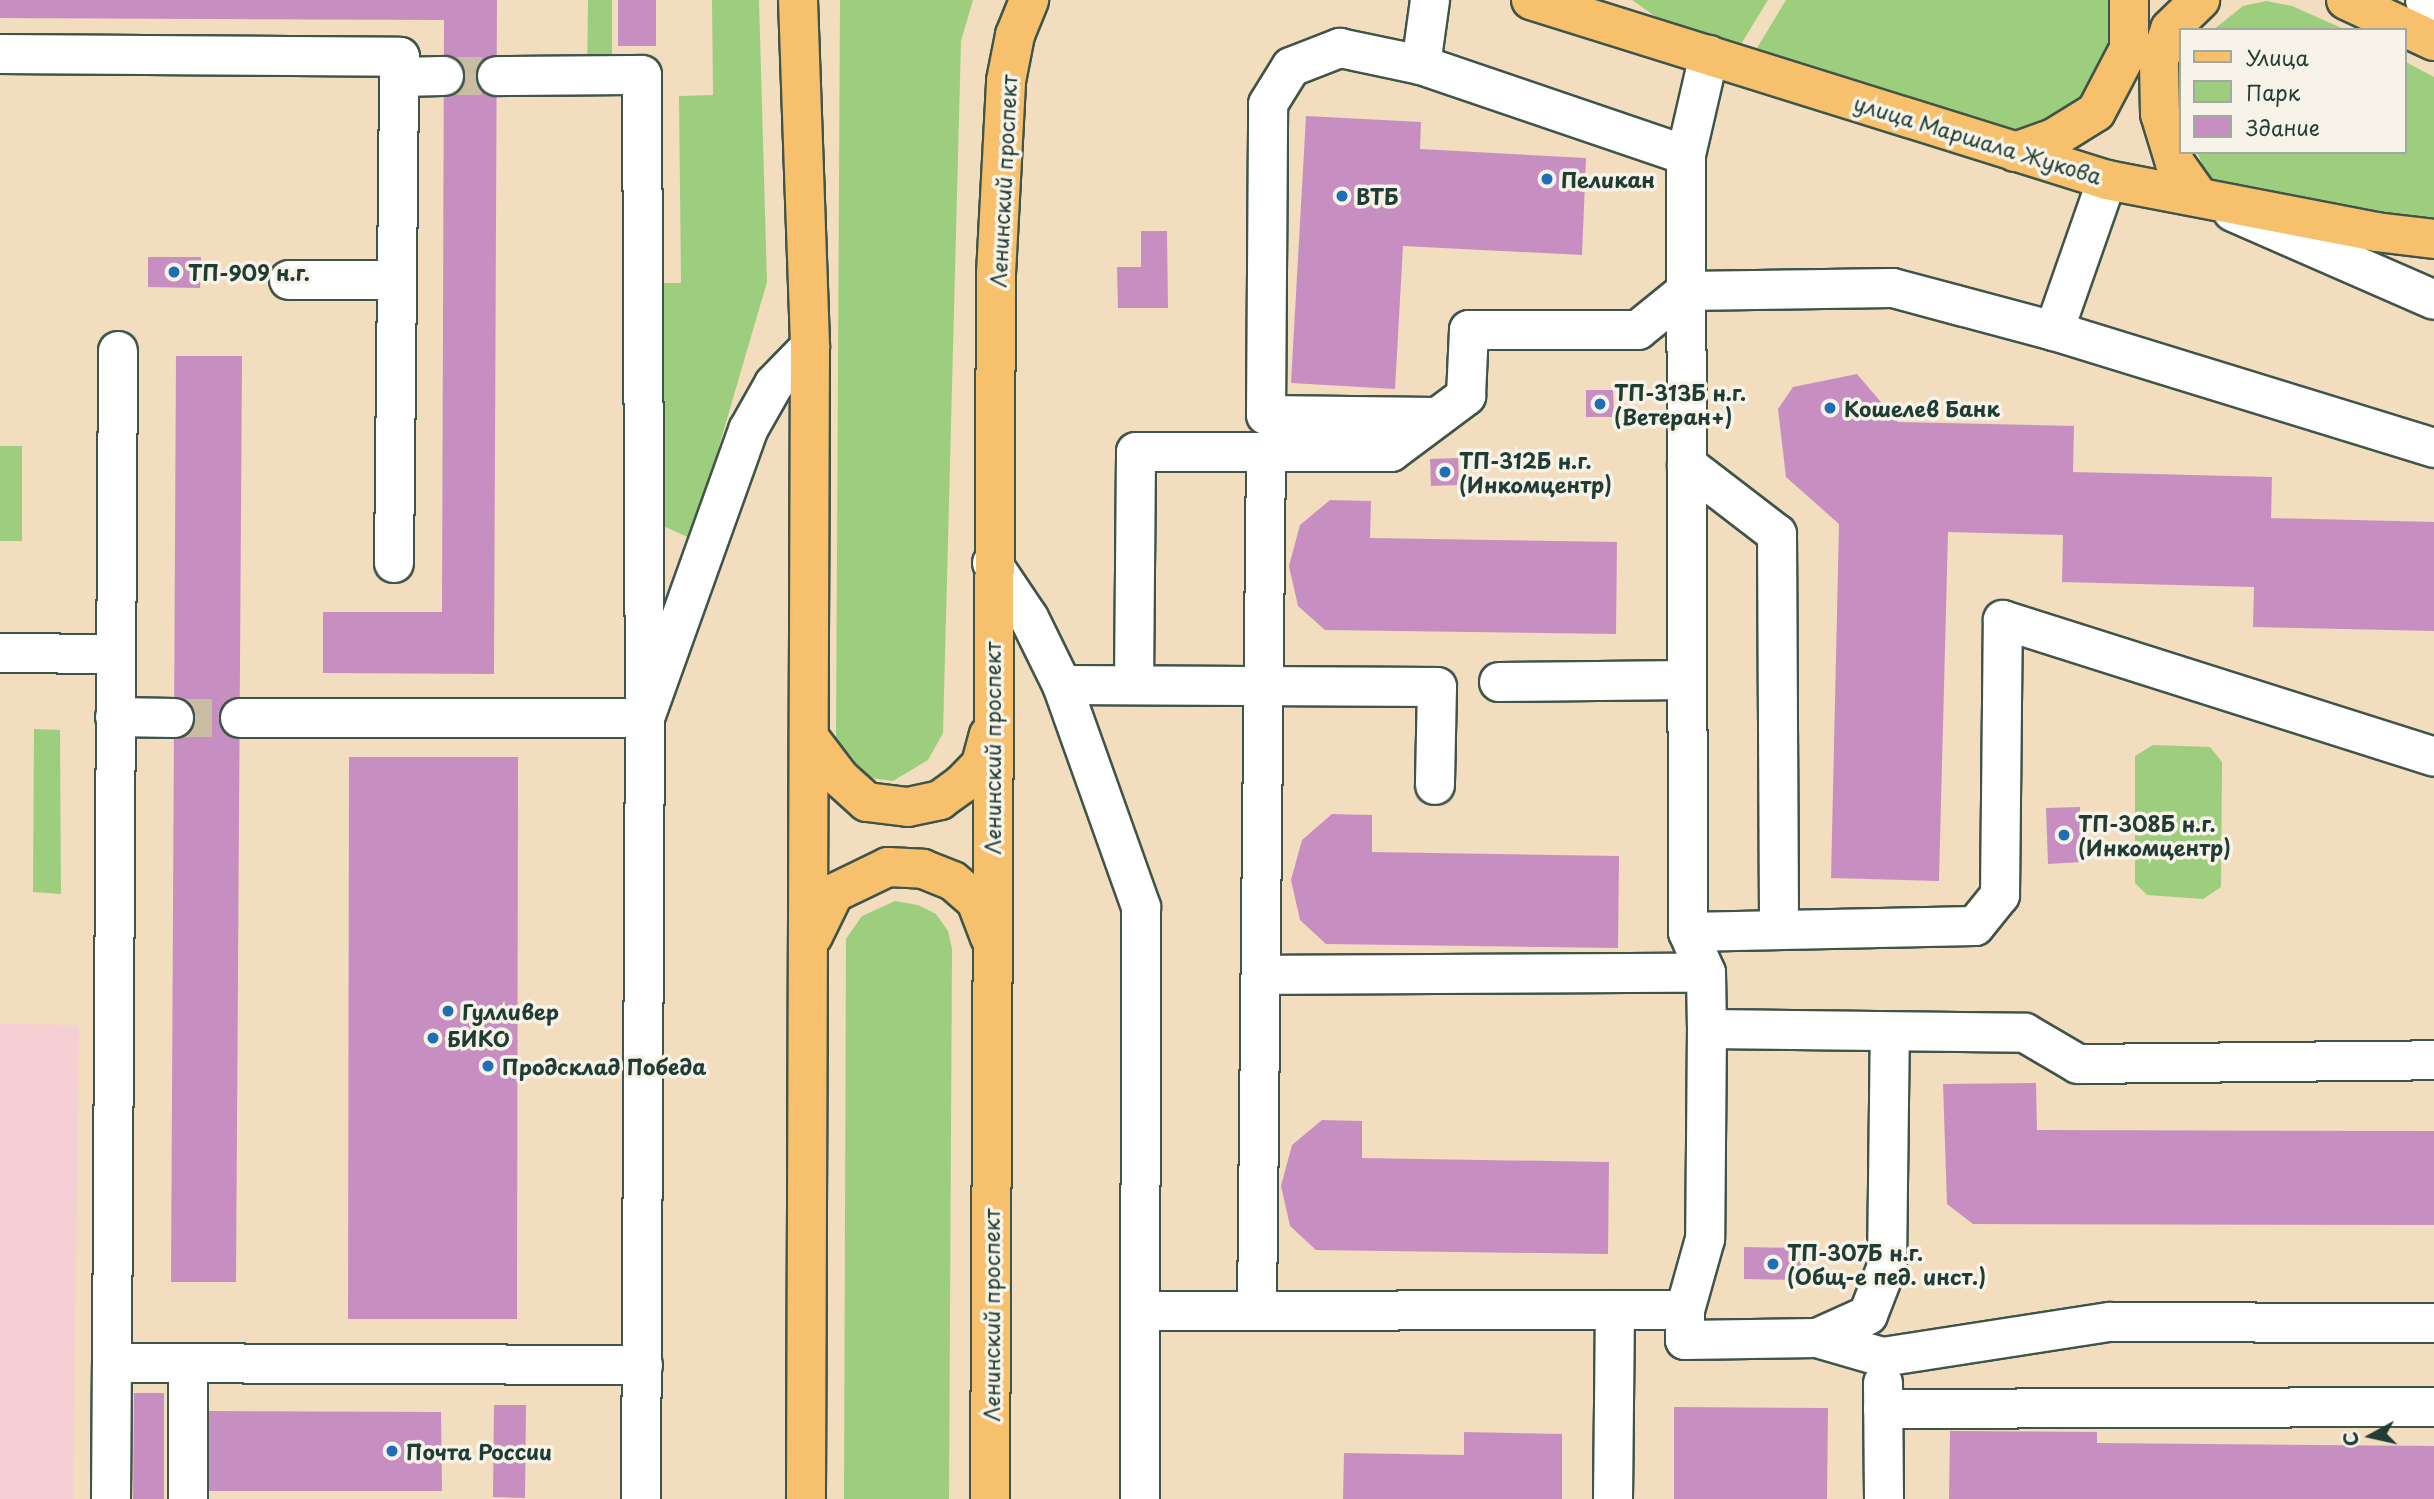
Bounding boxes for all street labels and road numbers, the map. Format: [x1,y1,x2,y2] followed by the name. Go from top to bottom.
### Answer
[985,74,1021,288] street label: Ленинский проспект
[1850,89,2106,189] street label: улица Маршала Жукова
[979,641,1005,855] street label: Ленинский проспект
[978,1208,1004,1422] street label: Ленинский проспект

